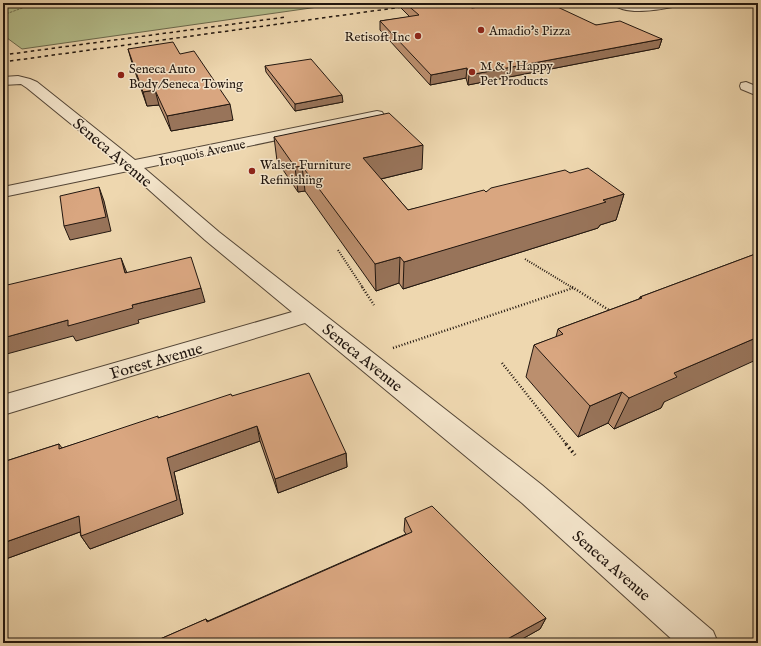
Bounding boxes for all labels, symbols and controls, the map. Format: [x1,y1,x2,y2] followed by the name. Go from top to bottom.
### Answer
[488,23,571,40] place label: Amadio's Pizza
[476,25,486,35] marker: Amadio's Pizza
[345,29,410,46] place label: Retisoft Inc
[413,31,423,41] marker: Retisoft Inc
[480,58,554,90] place label: M & J Happy Pet Products
[129,61,244,93] place label: Seneca Auto Body/Seneca Towing
[467,67,477,77] marker: M & J Happy Pet Products
[116,70,126,80] marker: Seneca Auto Body/Seneca Towing
[68,115,156,193] street label: Seneca Avenue
[157,136,247,171] street label: Iroquois Avenue
[260,157,351,189] place label: Walser Furniture Refinishing
[247,166,257,176] marker: Walser Furniture Refinishing
[318,320,406,397] street label: Seneca Avenue
[108,339,205,385] street label: Forest Avenue
[567,527,654,606] street label: Seneca Avenue

